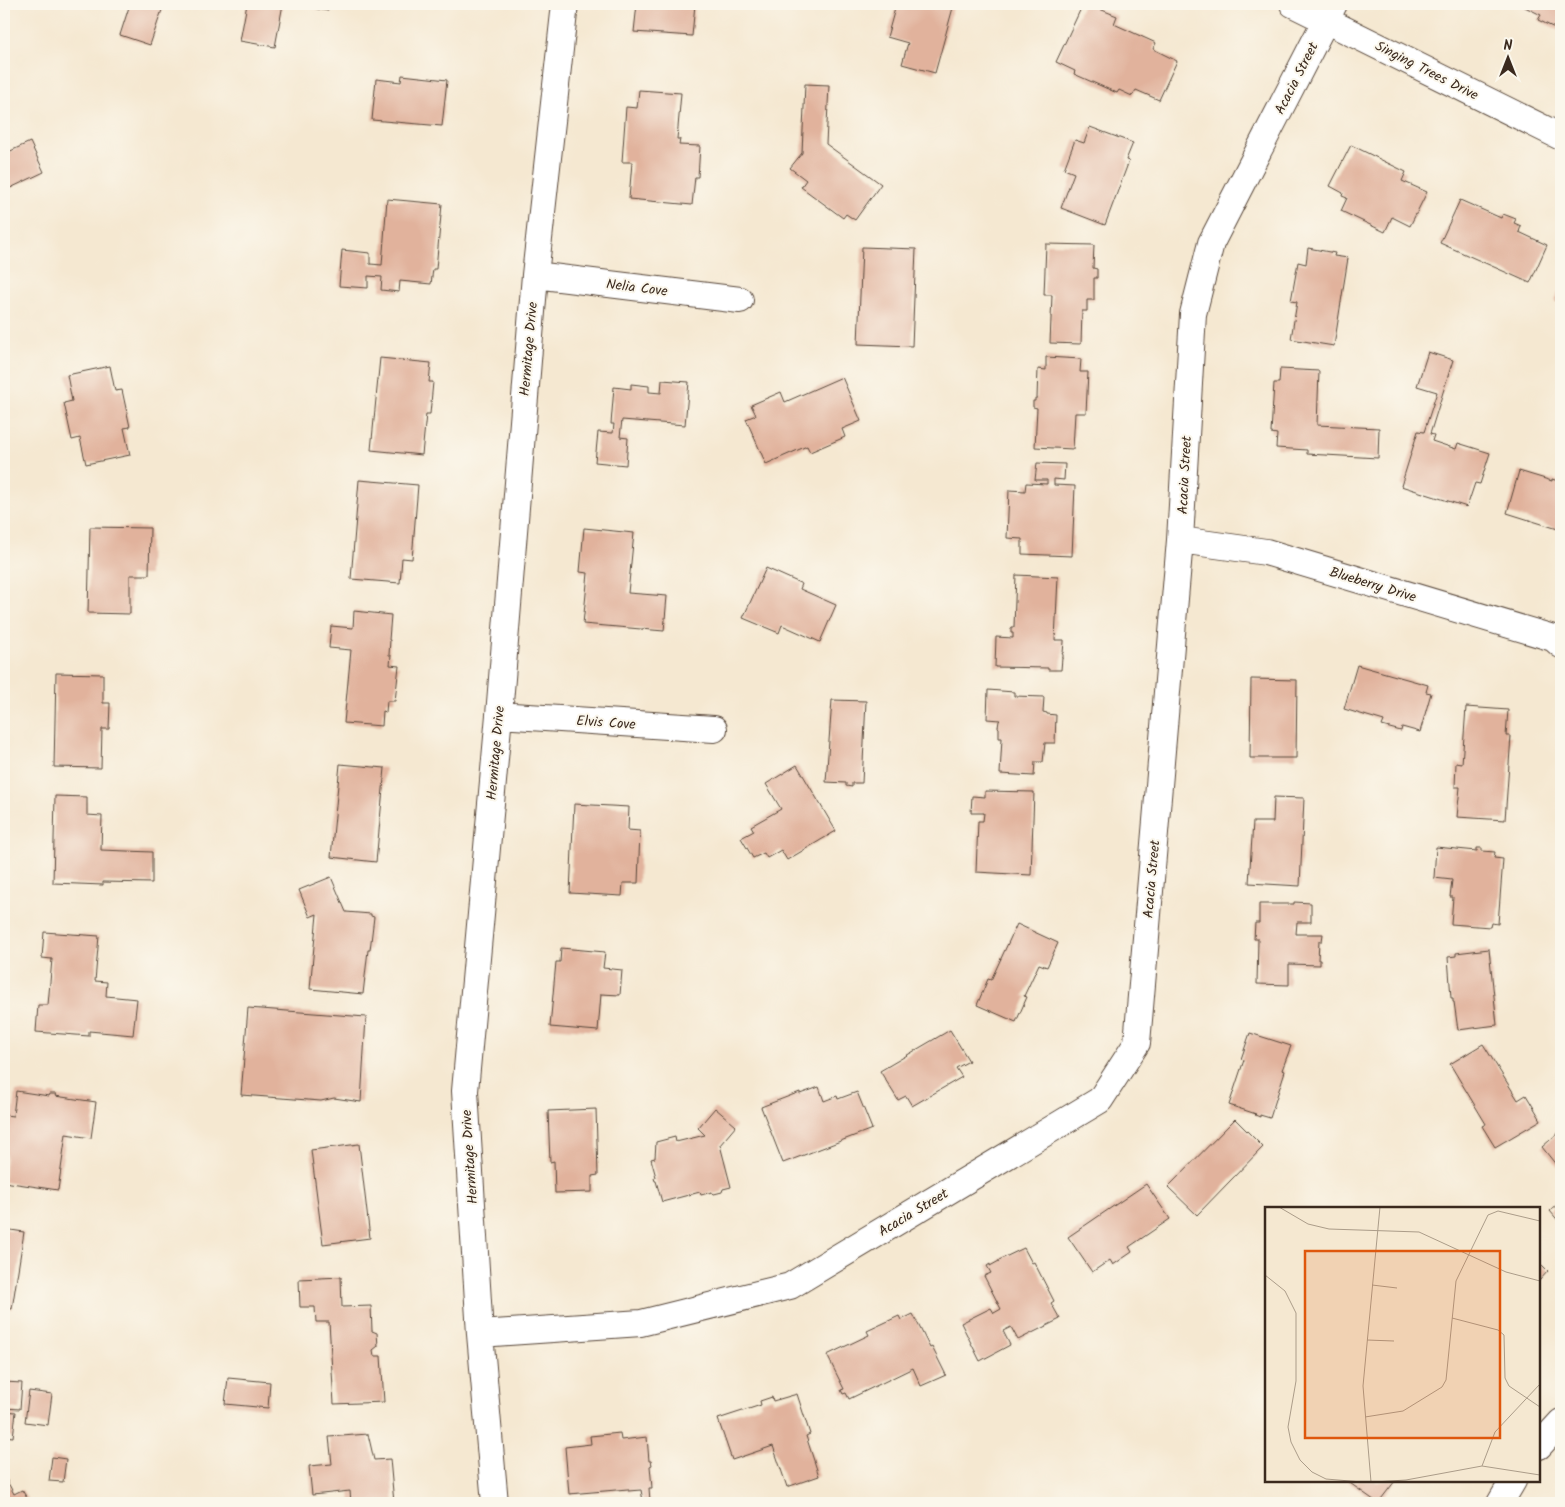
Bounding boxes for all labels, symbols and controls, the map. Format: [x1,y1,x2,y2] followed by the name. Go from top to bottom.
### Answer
[1482,32,1532,82] north arrow
[1371,35,1483,107] street label: Singing Trees Drive
[1504,35,1513,57] text: N
[1269,38,1325,118] street label: Acacia Street
[605,273,670,303] street label: Nelia Cove
[514,300,544,397] street label: Hermitage Drive
[1172,435,1198,515] street label: Acacia Street
[1327,561,1419,609] street label: Blueberry Drive
[481,704,511,801] street label: Hermitage Drive
[576,710,637,736] street label: Elvis Cove
[1138,838,1166,919] street label: Acacia Street
[456,1108,484,1205] street label: Hermitage Drive
[874,1183,953,1243] street label: Acacia Street
[1265,1207,1540,1482] inset map

